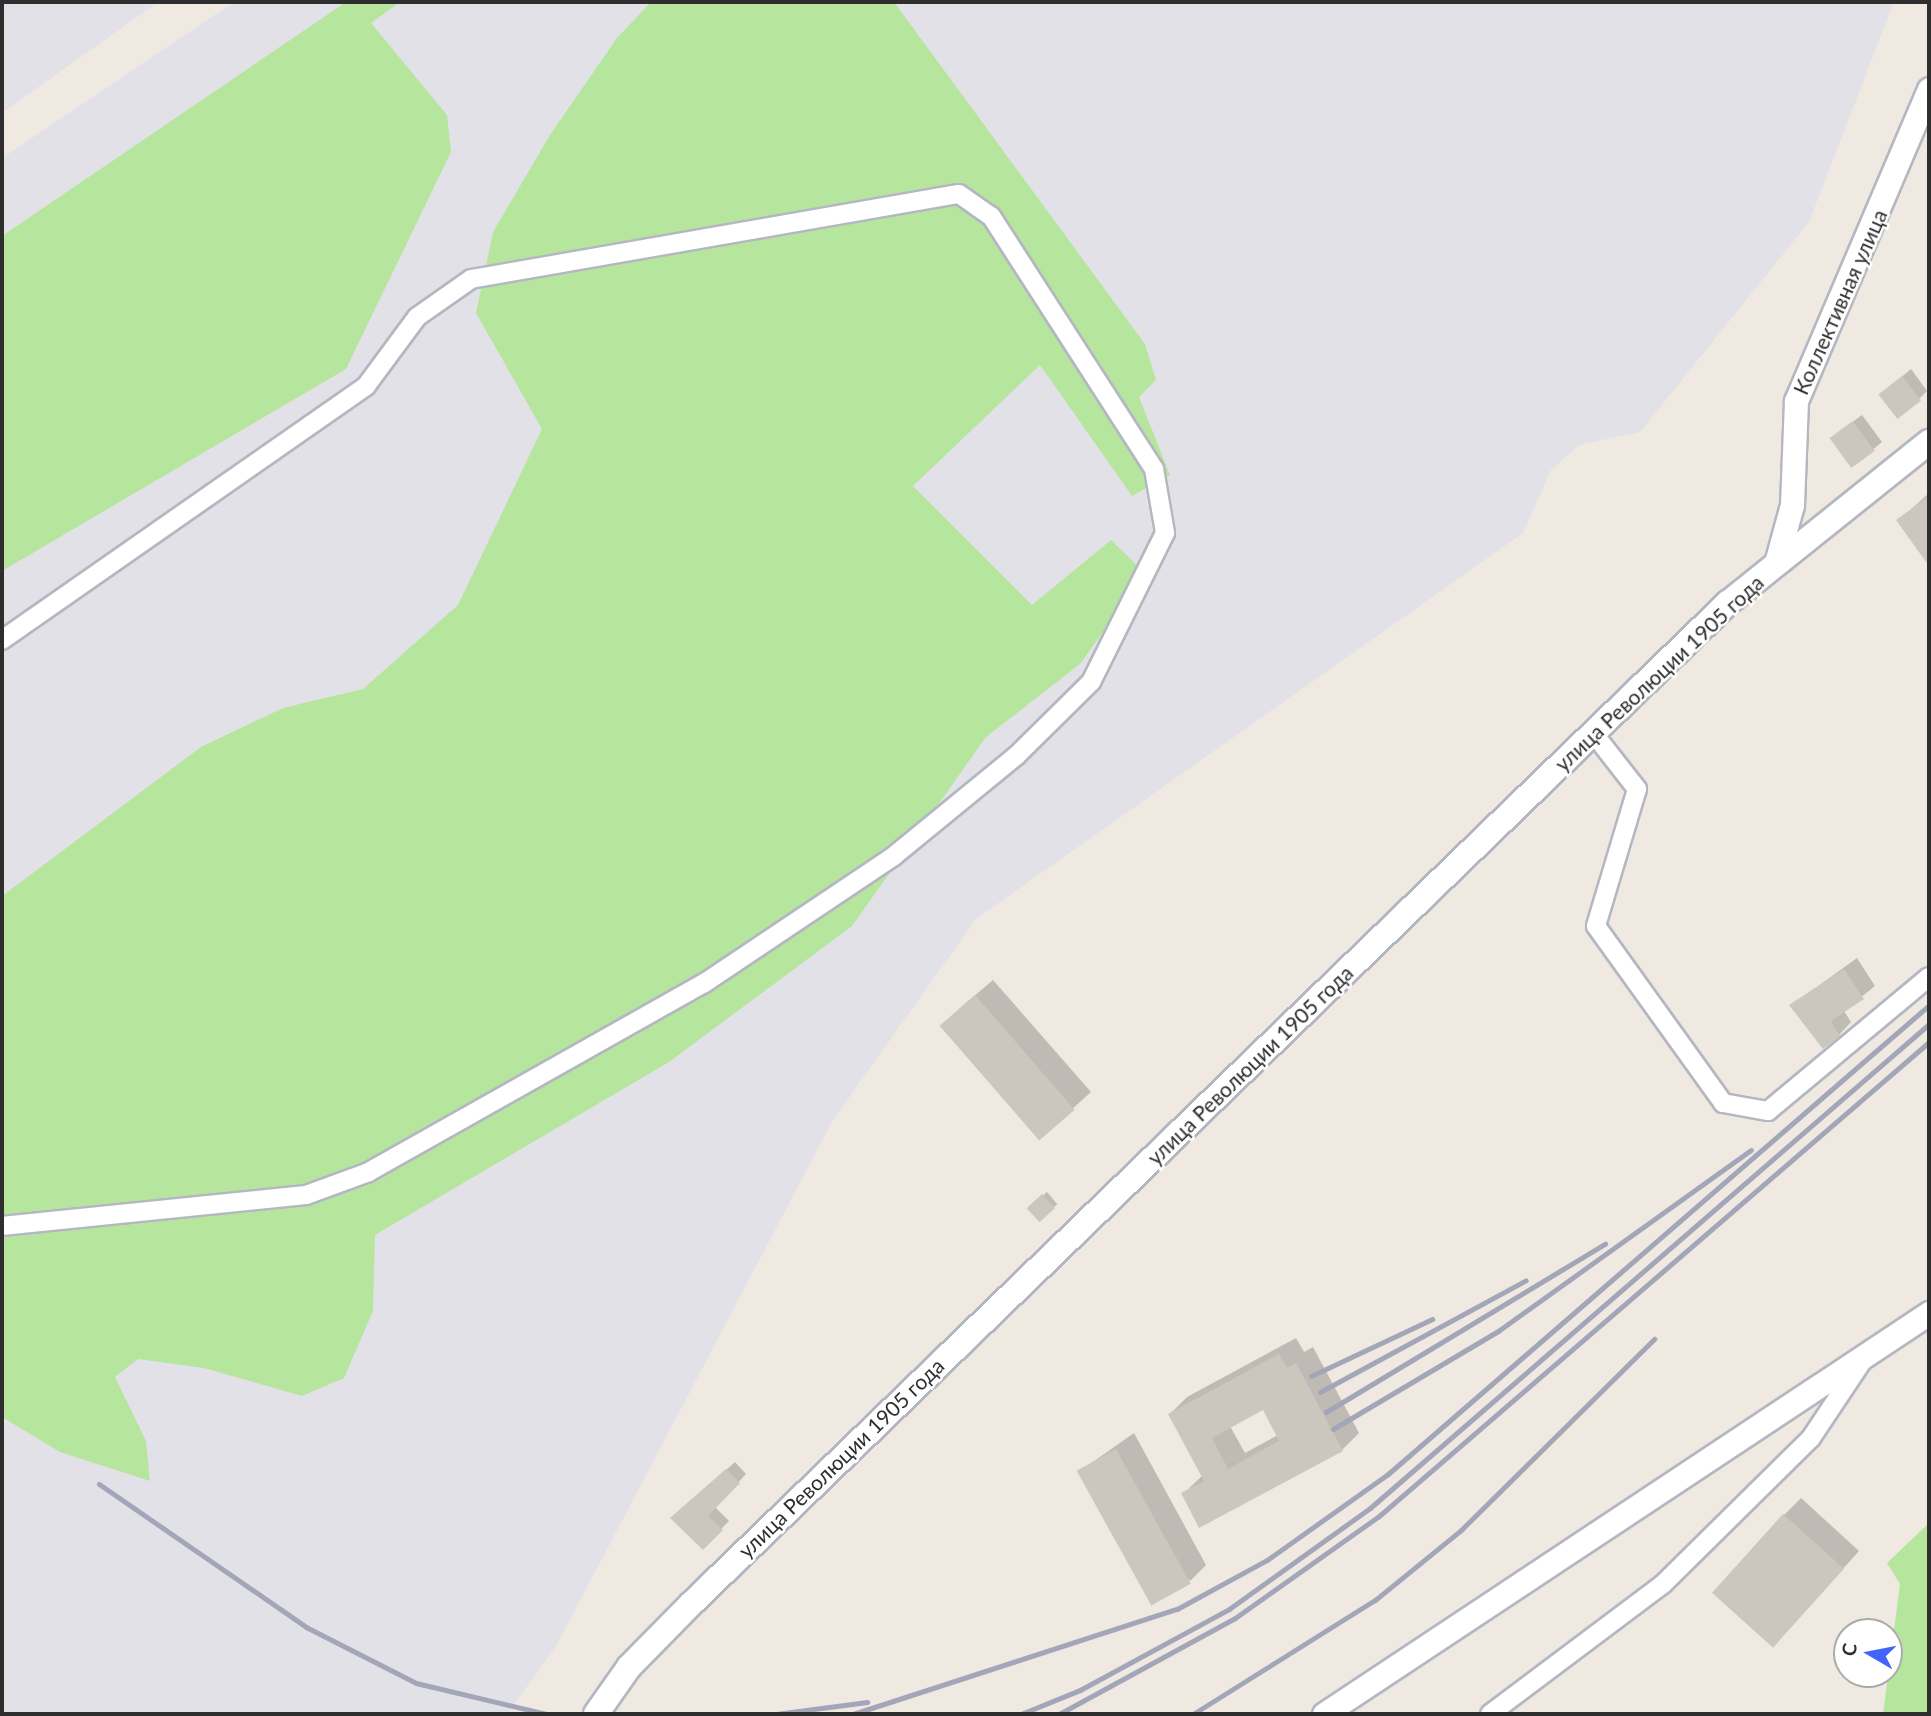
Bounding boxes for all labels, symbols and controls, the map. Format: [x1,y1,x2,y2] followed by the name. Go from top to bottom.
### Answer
[1788,206,1892,398] street label: Коллективная улица
[1549,570,1769,776] street label: улица Революции 1905 года
[1142,960,1358,1170] street label: улица Революции 1905 года
[733,1353,949,1563] street label: улица Революции 1905 года
[1833,1618,1903,1688] north arrow
[1836,1641,1861,1658] text: С

